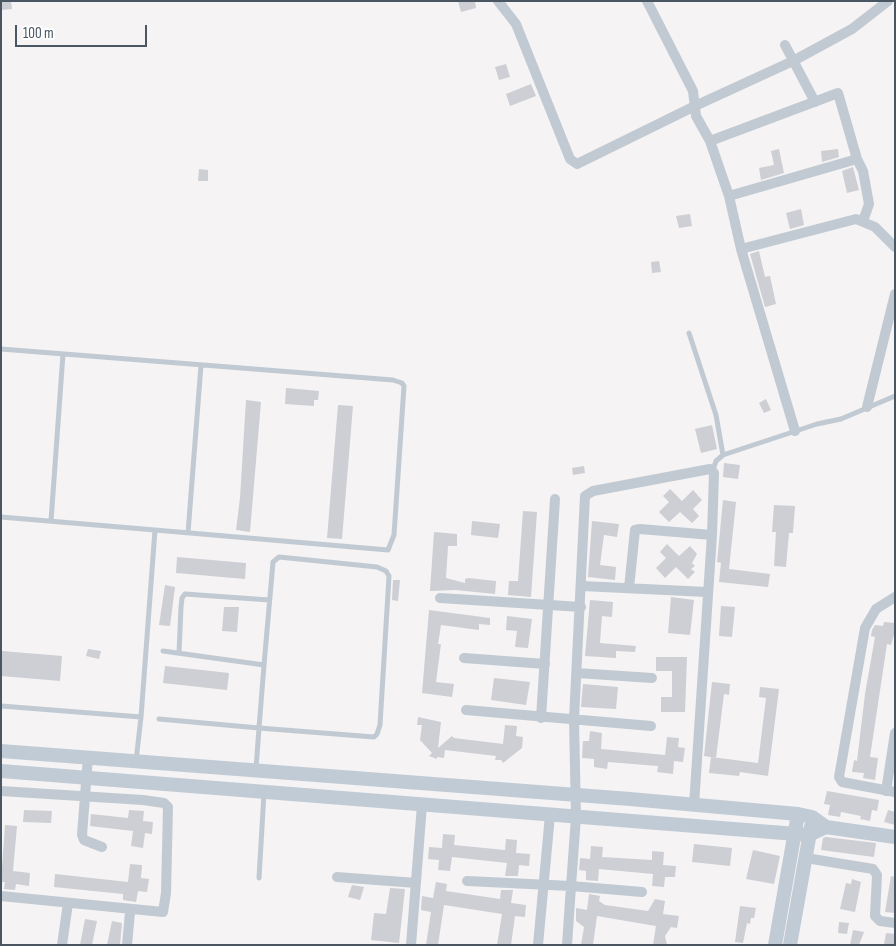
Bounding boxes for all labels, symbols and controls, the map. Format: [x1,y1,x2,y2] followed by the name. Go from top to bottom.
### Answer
[18,15,150,47] scale bar
[23,24,54,43] text: 100 m

